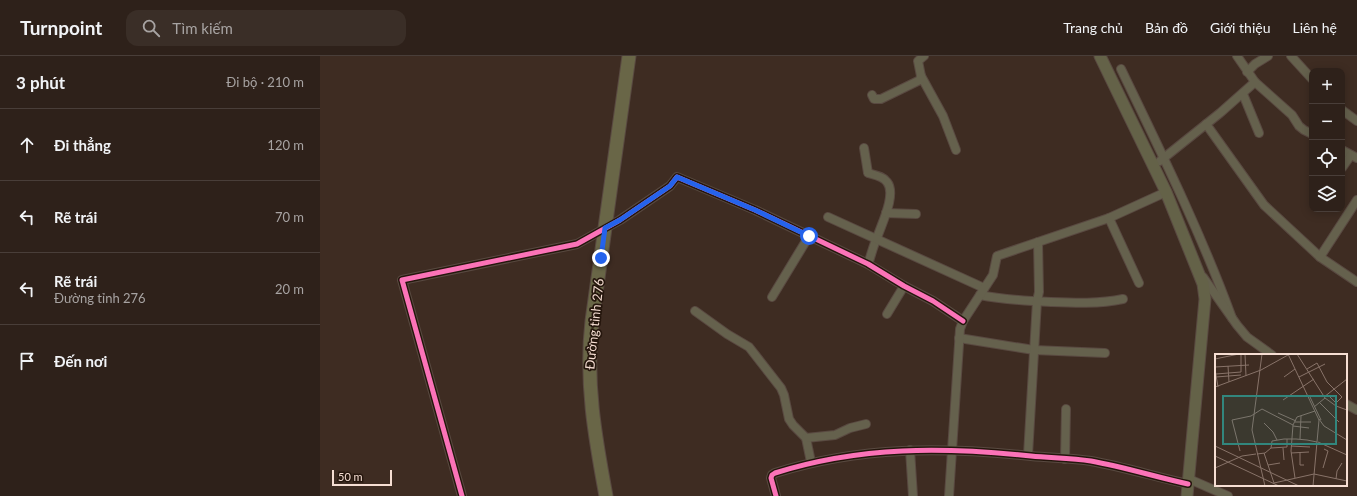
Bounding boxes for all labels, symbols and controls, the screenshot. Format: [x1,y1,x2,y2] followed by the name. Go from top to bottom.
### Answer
[126,10,406,46] search box
[20,16,102,39] text: Turnpoint
[140,17,162,39] icon: search
[172,19,233,37] text: Tìm kiếm
[1063,19,1123,36] text: Trang chủ
[1145,19,1188,36] text: Bản đồ
[1210,19,1270,36] text: Giới thiệu
[1292,19,1337,36] text: Liên hệ
[1309,68,1345,212] map controls
[1309,68,1345,104] button: +
[16,72,65,93] text: 3 phút
[226,74,304,90] text: Đi bộ · 210 m
[1309,104,1345,140] button: −
[16,134,38,156] icon: ahead
[54,136,111,154] text: Đi thẳng
[267,137,304,153] text: 120 m
[1309,140,1345,176] button: locate
[1309,176,1345,212] button: layers
[16,206,38,228] icon: left
[54,208,97,226] text: Rẽ trái
[275,209,304,225] text: 70 m
[800,227,818,245] route start
[592,249,610,267] route end
[54,272,97,290] text: Rẽ trái
[16,278,38,300] icon: left
[581,278,607,370] street label: Đường tỉnh 276
[275,281,304,297] text: 20 m
[54,290,146,306] text: Đường tỉnh 276
[16,350,38,372] icon: arrive
[54,352,107,370] text: Đến nơi
[1215,354,1347,486] inset map
[332,468,392,487] scale bar
[338,470,363,483] text: 50 m

